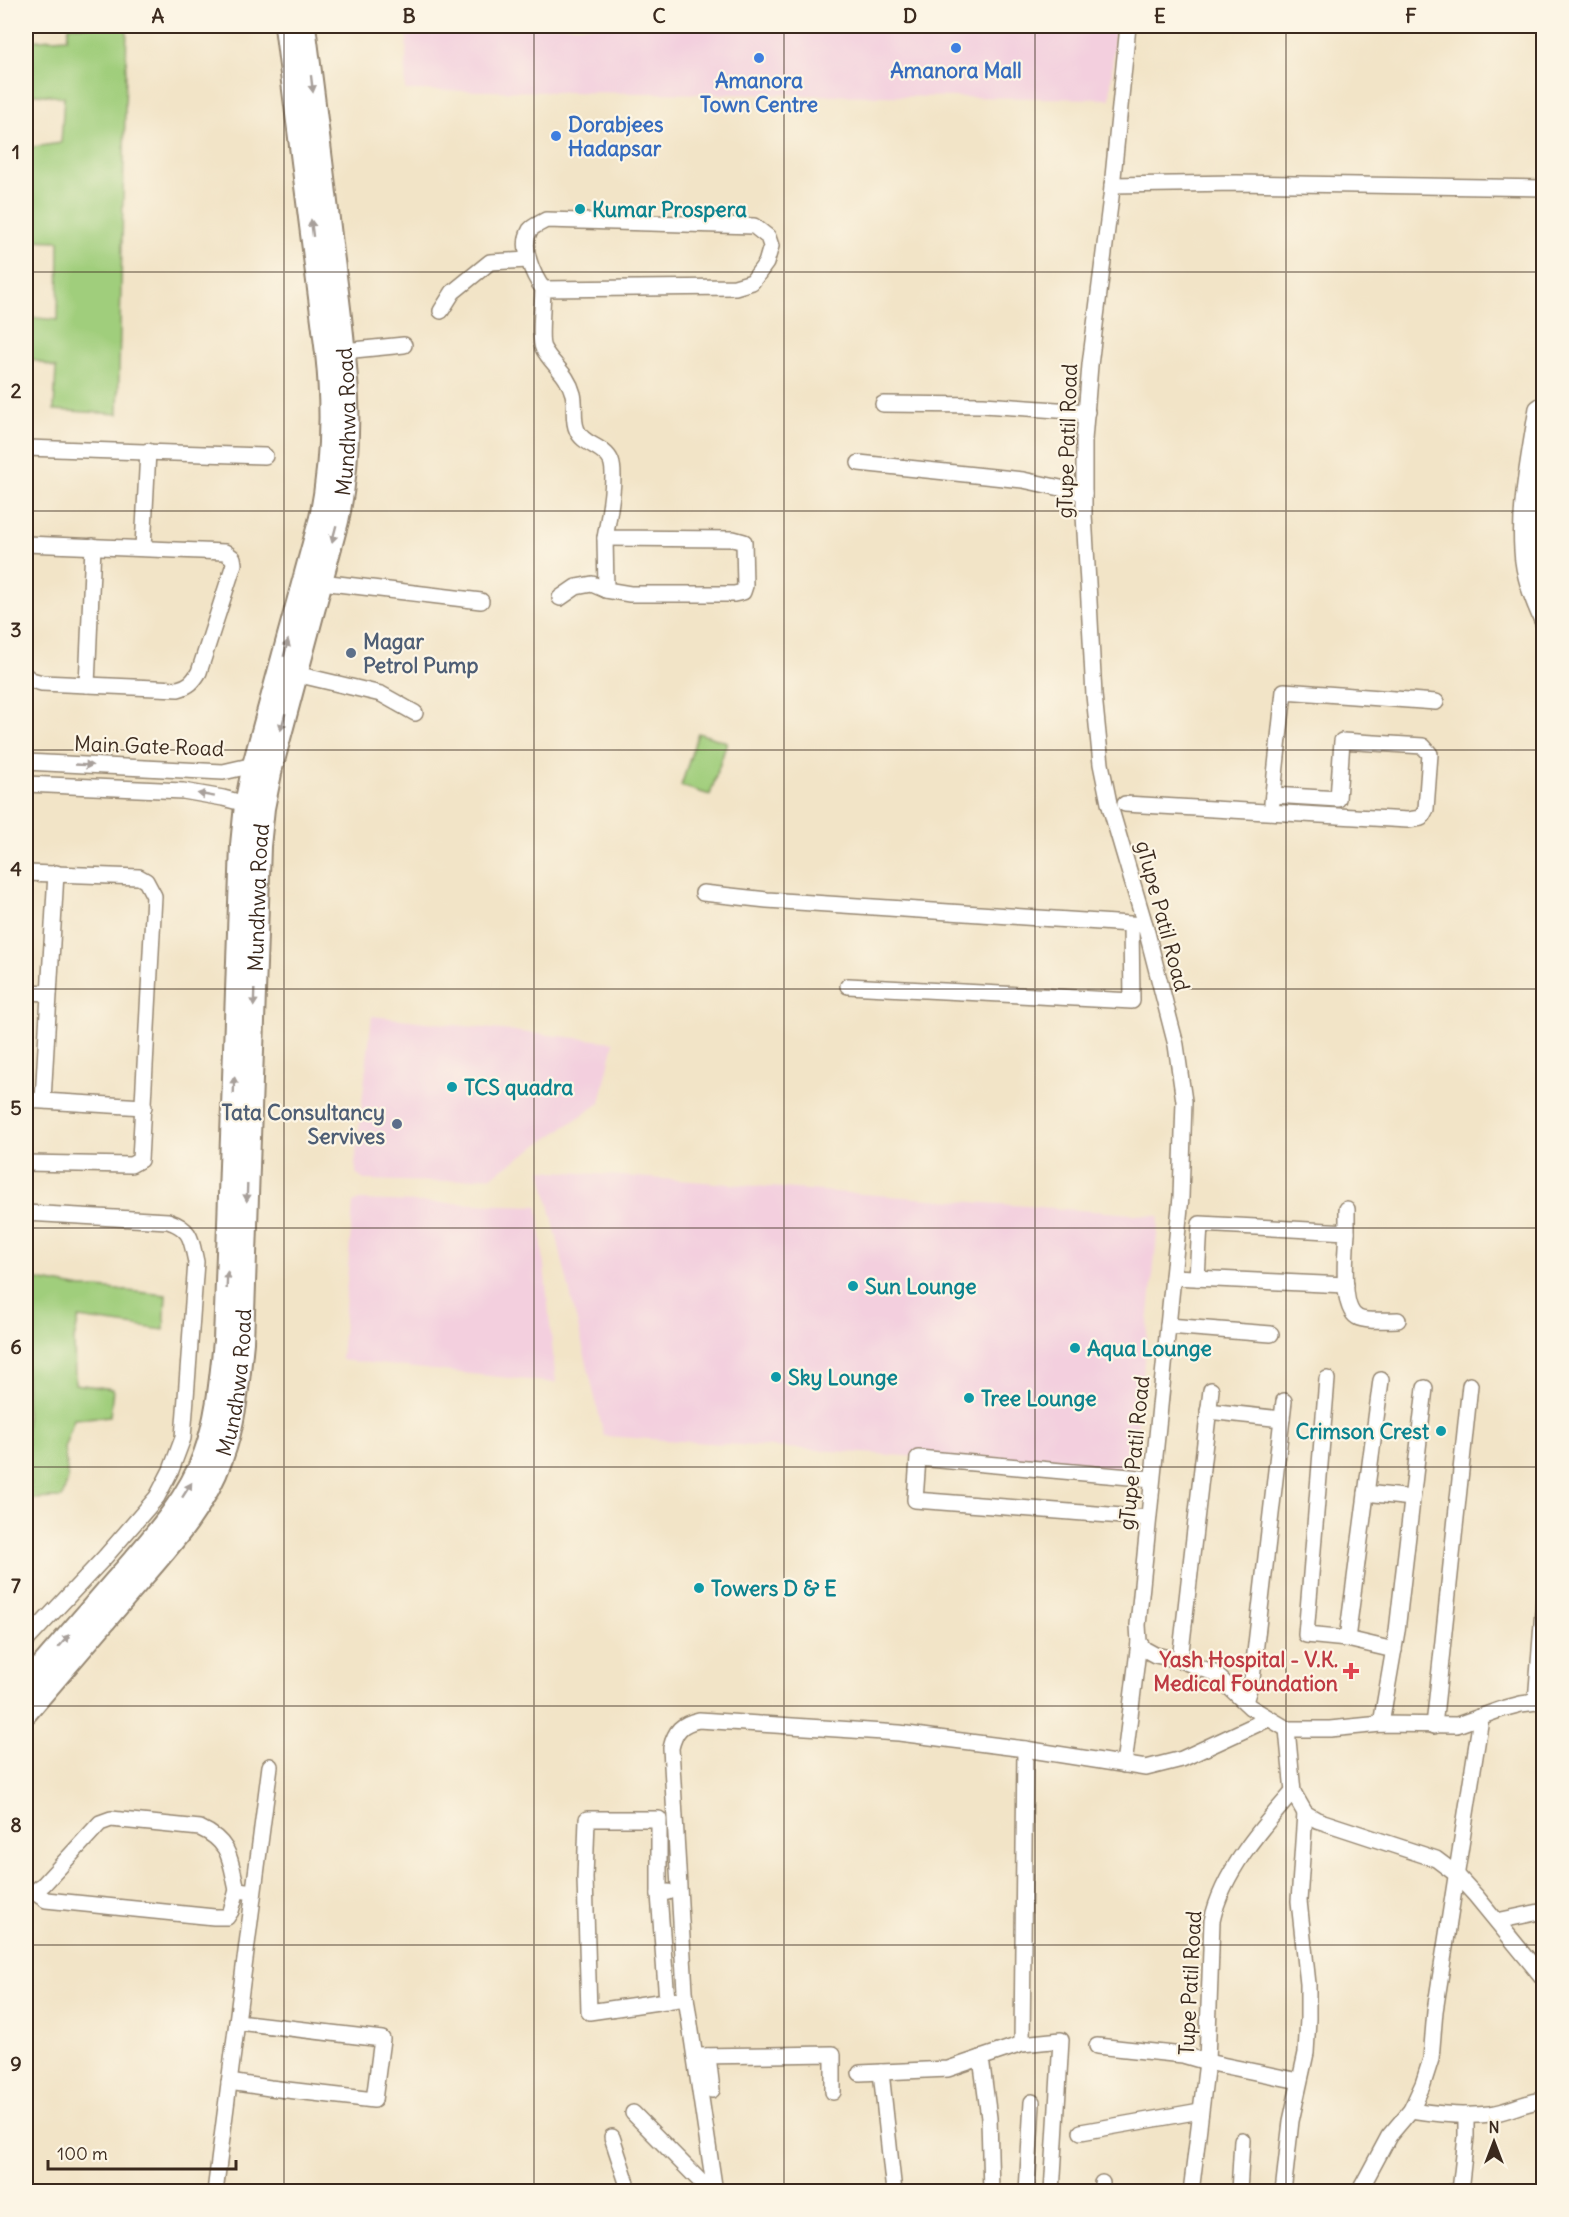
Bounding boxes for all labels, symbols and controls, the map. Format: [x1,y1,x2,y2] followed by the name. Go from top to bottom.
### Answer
[152,3,165,28] text: A
[402,3,416,28] text: B
[652,3,666,28] text: C
[903,3,917,28] text: D
[1154,3,1166,28] text: E
[1405,3,1417,28] text: F
[949,41,963,55] marker: Amanora Mall
[752,51,766,65] marker: Amanora Town Centre
[890,57,1022,84] place label: Amanora Mall
[700,67,818,118] place label: Amanora Town Centre
[307,74,316,93] one-way arrow
[568,111,664,162] place label: Dorabjees Hadapsar
[549,129,563,143] marker: Dorabjees Hadapsar
[12,139,20,164] text: 1
[592,196,747,223] place label: Kumar Prospera
[573,202,587,216] marker: Kumar Prospera
[307,219,317,238] one-way arrow
[328,346,361,498] street label: Mundhwa Road
[1051,363,1083,519] street label: gTupe Patil Road
[11,378,22,403] text: 2
[329,525,338,543] one-way arrow
[10,617,22,642] text: 3
[363,628,478,679] place label: Magar Petrol Pump
[282,638,291,656] one-way arrow
[344,646,358,660] marker: Magar Petrol Pump
[278,713,288,731] one-way arrow
[73,730,225,762] street label: Main Gate Road
[74,760,93,769] one-way arrow
[196,790,215,799] one-way arrow
[241,822,275,972] street label: Mundhwa Road
[1130,838,1196,994] street label: gTupe Patil Road
[10,856,22,881] text: 4
[249,989,258,1008] one-way arrow
[464,1074,573,1101] place label: TCS quadra
[229,1076,238,1095] one-way arrow
[445,1080,459,1094] marker: TCS quadra
[10,1095,22,1120] text: 5
[221,1099,385,1150] place label: Tata Consultancy Servives
[390,1117,404,1131] marker: Tata Consultancy Servives
[242,1184,252,1203] one-way arrow
[222,1271,232,1290] one-way arrow
[865,1273,977,1300] place label: Sun Lounge
[846,1279,860,1293] marker: Sun Lounge
[210,1308,257,1459] street label: Mundhwa Road
[10,1334,22,1359] text: 6
[1087,1335,1212,1362] place label: Aqua Lounge
[1068,1341,1082,1355] marker: Aqua Lounge
[788,1364,898,1391] place label: Sky Lounge
[769,1370,783,1384] marker: Sky Lounge
[1112,1375,1156,1531] street label: gTupe Patil Road
[981,1385,1097,1412] place label: Tree Lounge
[962,1391,976,1405] marker: Tree Lounge
[1296,1418,1430,1445] place label: Crimson Crest
[1434,1424,1448,1438] marker: Crimson Crest
[182,1482,193,1498] one-way arrow
[11,1573,21,1598] text: 7
[711,1575,837,1602] place label: Towers D & E
[692,1581,706,1595] marker: Towers D & E
[57,1634,70,1649] one-way arrow
[1153,1646,1338,1697] place label: Yash Hospital - V.K. Medical Foundation
[1342,1662,1360,1680] marker: Yash Hospital - V.K. Medical Foundation
[10,1812,22,1837] text: 8
[1173,1910,1207,2056] street label: Tupe Patil Road
[10,2051,22,2076] text: 9
[1464,2112,1524,2172] north arrow
[1488,2117,1500,2137] text: N
[48,2133,236,2171] scale bar
[57,2142,108,2165] text: 100 m

